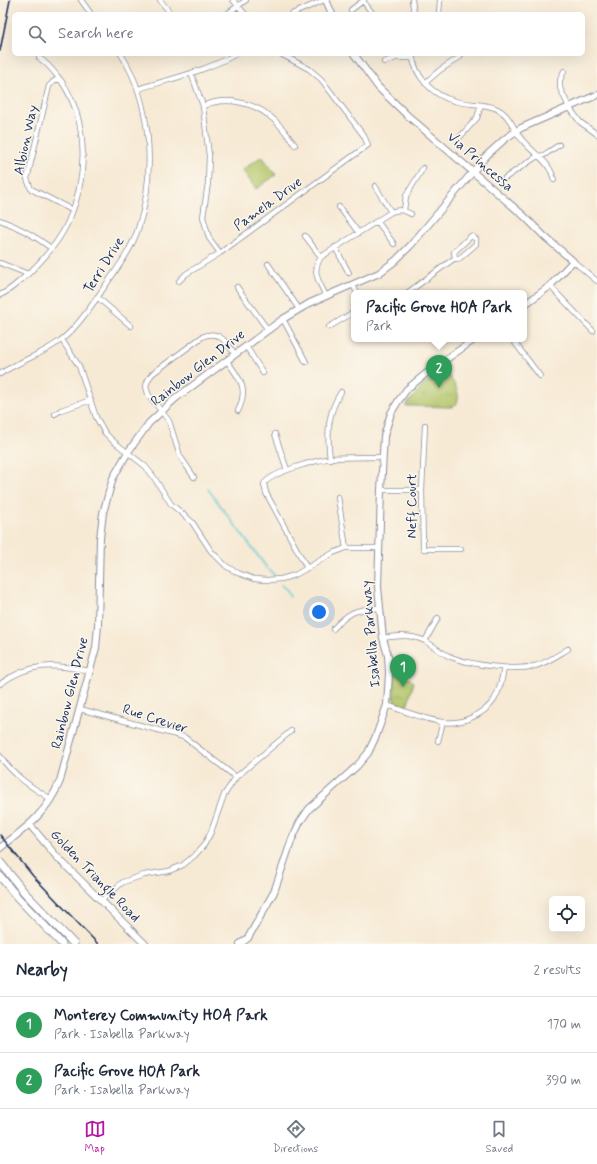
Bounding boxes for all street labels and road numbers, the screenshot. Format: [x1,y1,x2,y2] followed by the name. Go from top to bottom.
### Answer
[10,103,42,177] street label: Albion Way
[443,128,517,196] street label: Via Princessa
[230,173,306,235] street label: Pamela Drive
[80,233,128,297] street label: Terri Drive
[147,326,249,410] street label: Rainbow Glen Drive
[403,473,421,538] street label: Neff Court
[357,580,385,688] street label: Isabella Parkway
[47,635,93,751] street label: Rainbow Glen Drive
[120,700,190,738] street label: Rue Crevier
[45,826,144,928] street label: Golden Triangle Road

